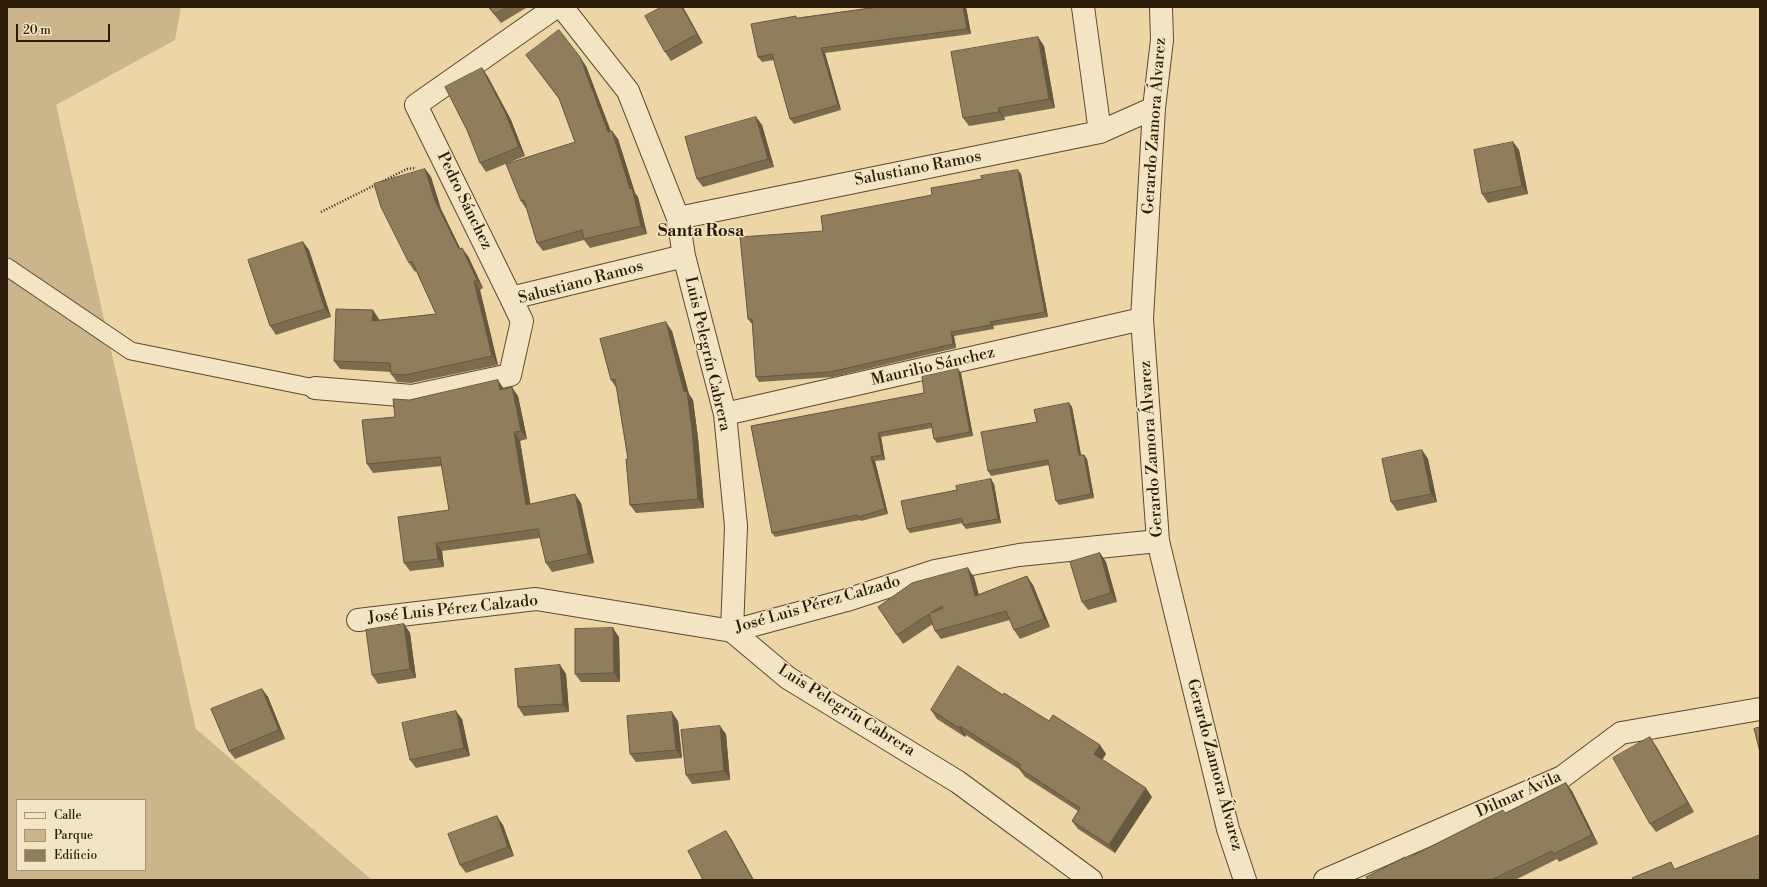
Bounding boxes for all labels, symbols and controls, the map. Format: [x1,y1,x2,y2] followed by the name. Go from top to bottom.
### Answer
[18,16,112,42] scale bar
[23,23,51,38] text: 20 m
[1139,37,1171,215] street label: Gerardo Zamora Álvarez
[853,147,983,191] street label: Salustiano Ramos
[432,149,496,253] street label: Pedro Sánchez
[658,222,744,242] district label: Santa Rosa
[516,257,646,309] street label: Salustiano Ramos
[680,275,734,433] street label: Luis Pelegrín Cabrera
[869,343,997,391] street label: Maurilio Sánchez
[1136,360,1168,538] street label: Gerardo Zamora Álvarez
[733,572,903,638] street label: José Luis Pérez Calzado
[367,592,539,628] street label: José Luis Pérez Calzado
[774,661,918,761] street label: Luis Pelegrín Cabrera
[1182,677,1246,853] street label: Gerardo Zamora Álvarez
[1474,768,1564,822] street label: Dilmar Ávila
[16,799,146,871] legend
[54,808,81,823] text: Calle
[54,828,93,843] text: Parque
[54,848,97,863] text: Edificio

